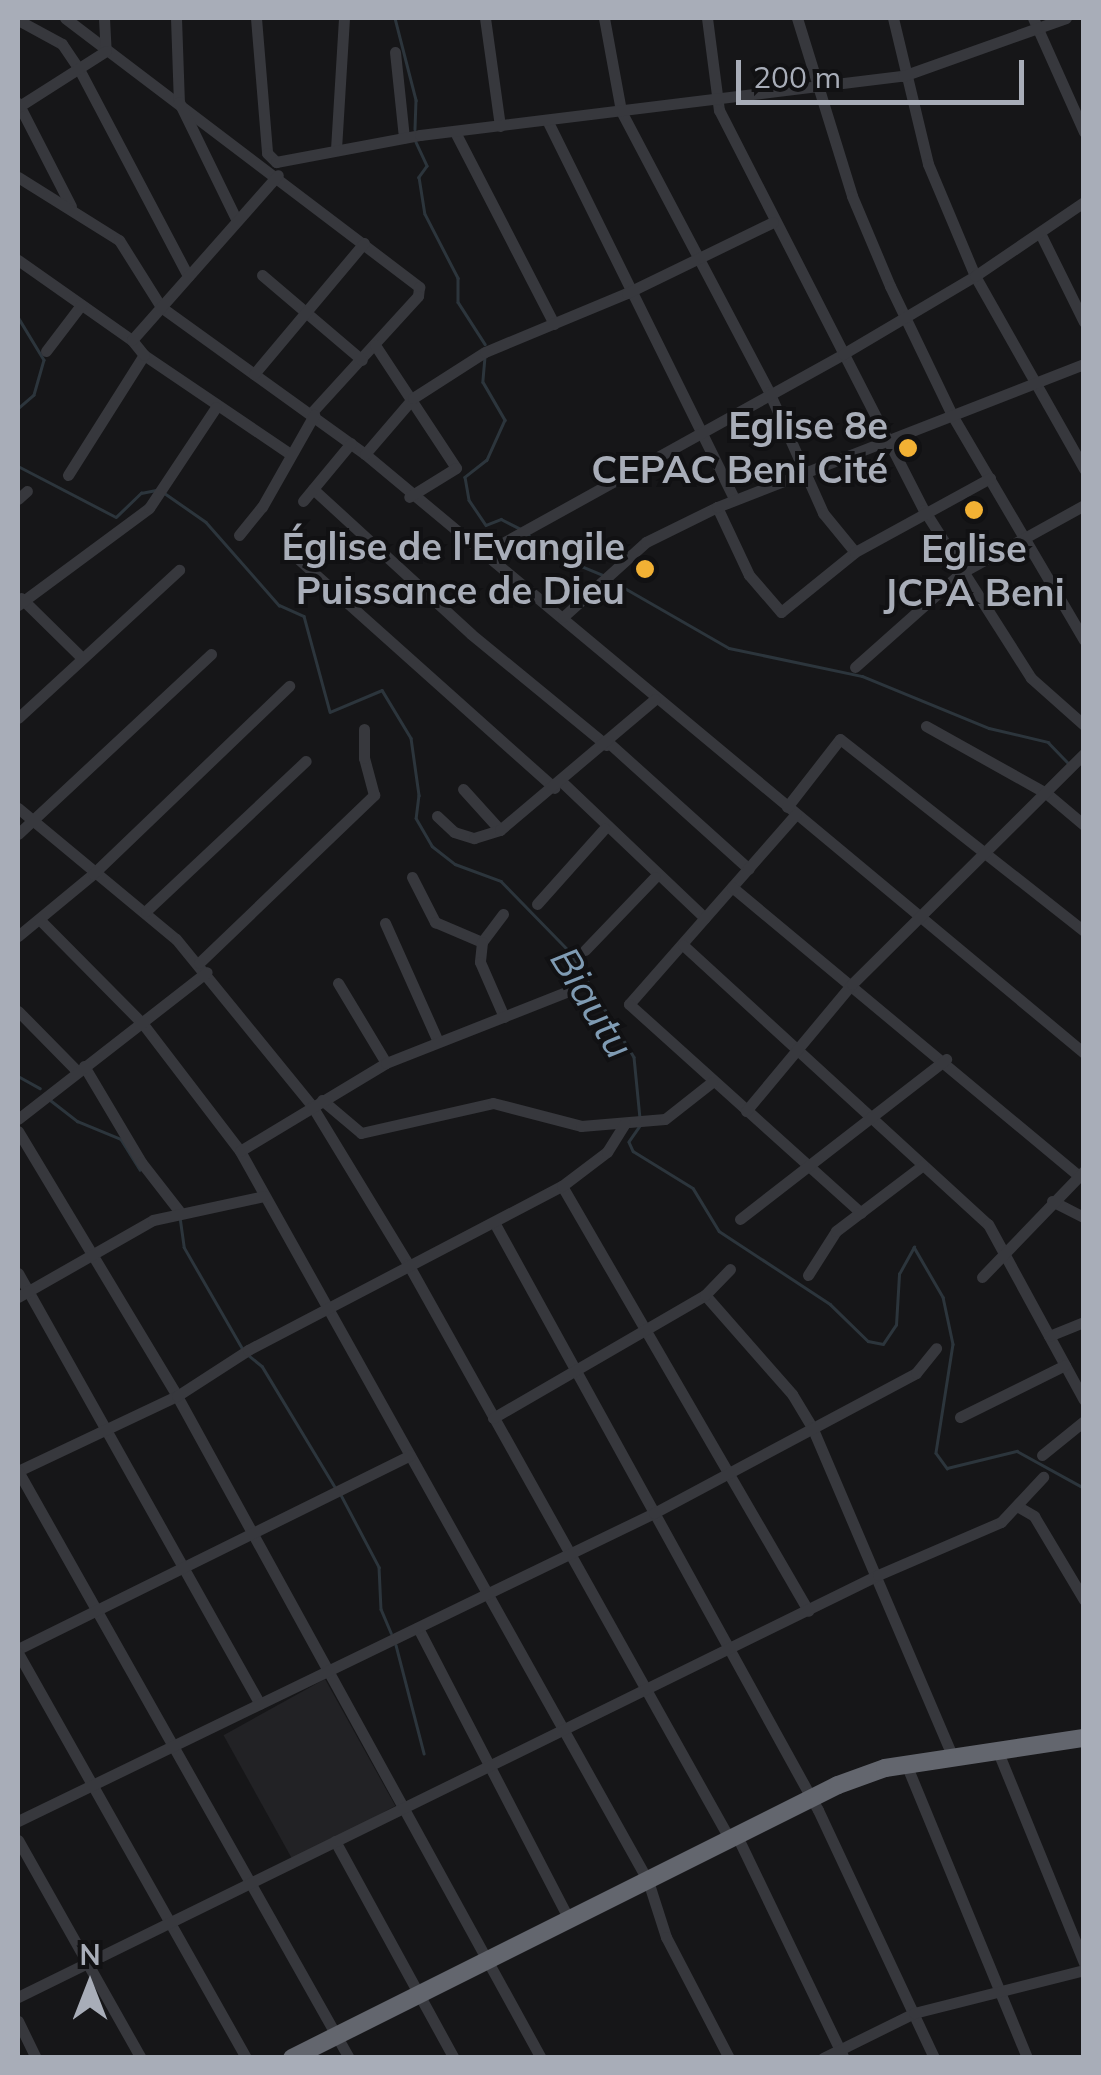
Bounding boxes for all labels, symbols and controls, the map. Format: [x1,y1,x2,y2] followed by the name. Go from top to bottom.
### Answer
[741,40,1028,102] scale bar
[753,58,841,96] text: 200 m
[591,403,888,492] place label: Eglise 8e CEPAC Beni Cité
[897,437,919,459] marker: Eglise 8e CEPAC Beni Cité
[963,499,985,521] marker: Eglise JCPA Beni
[281,524,625,614] place label: Église de l'Evangile Puissance de Dieu
[883,526,1065,616] place label: Eglise JCPA Beni
[634,558,656,580] marker: Église de l'Evangile Puissance de Dieu
[541,938,645,1066] water label: Biautu
[40,1935,140,2035] north arrow
[79,1937,101,1972] text: N

